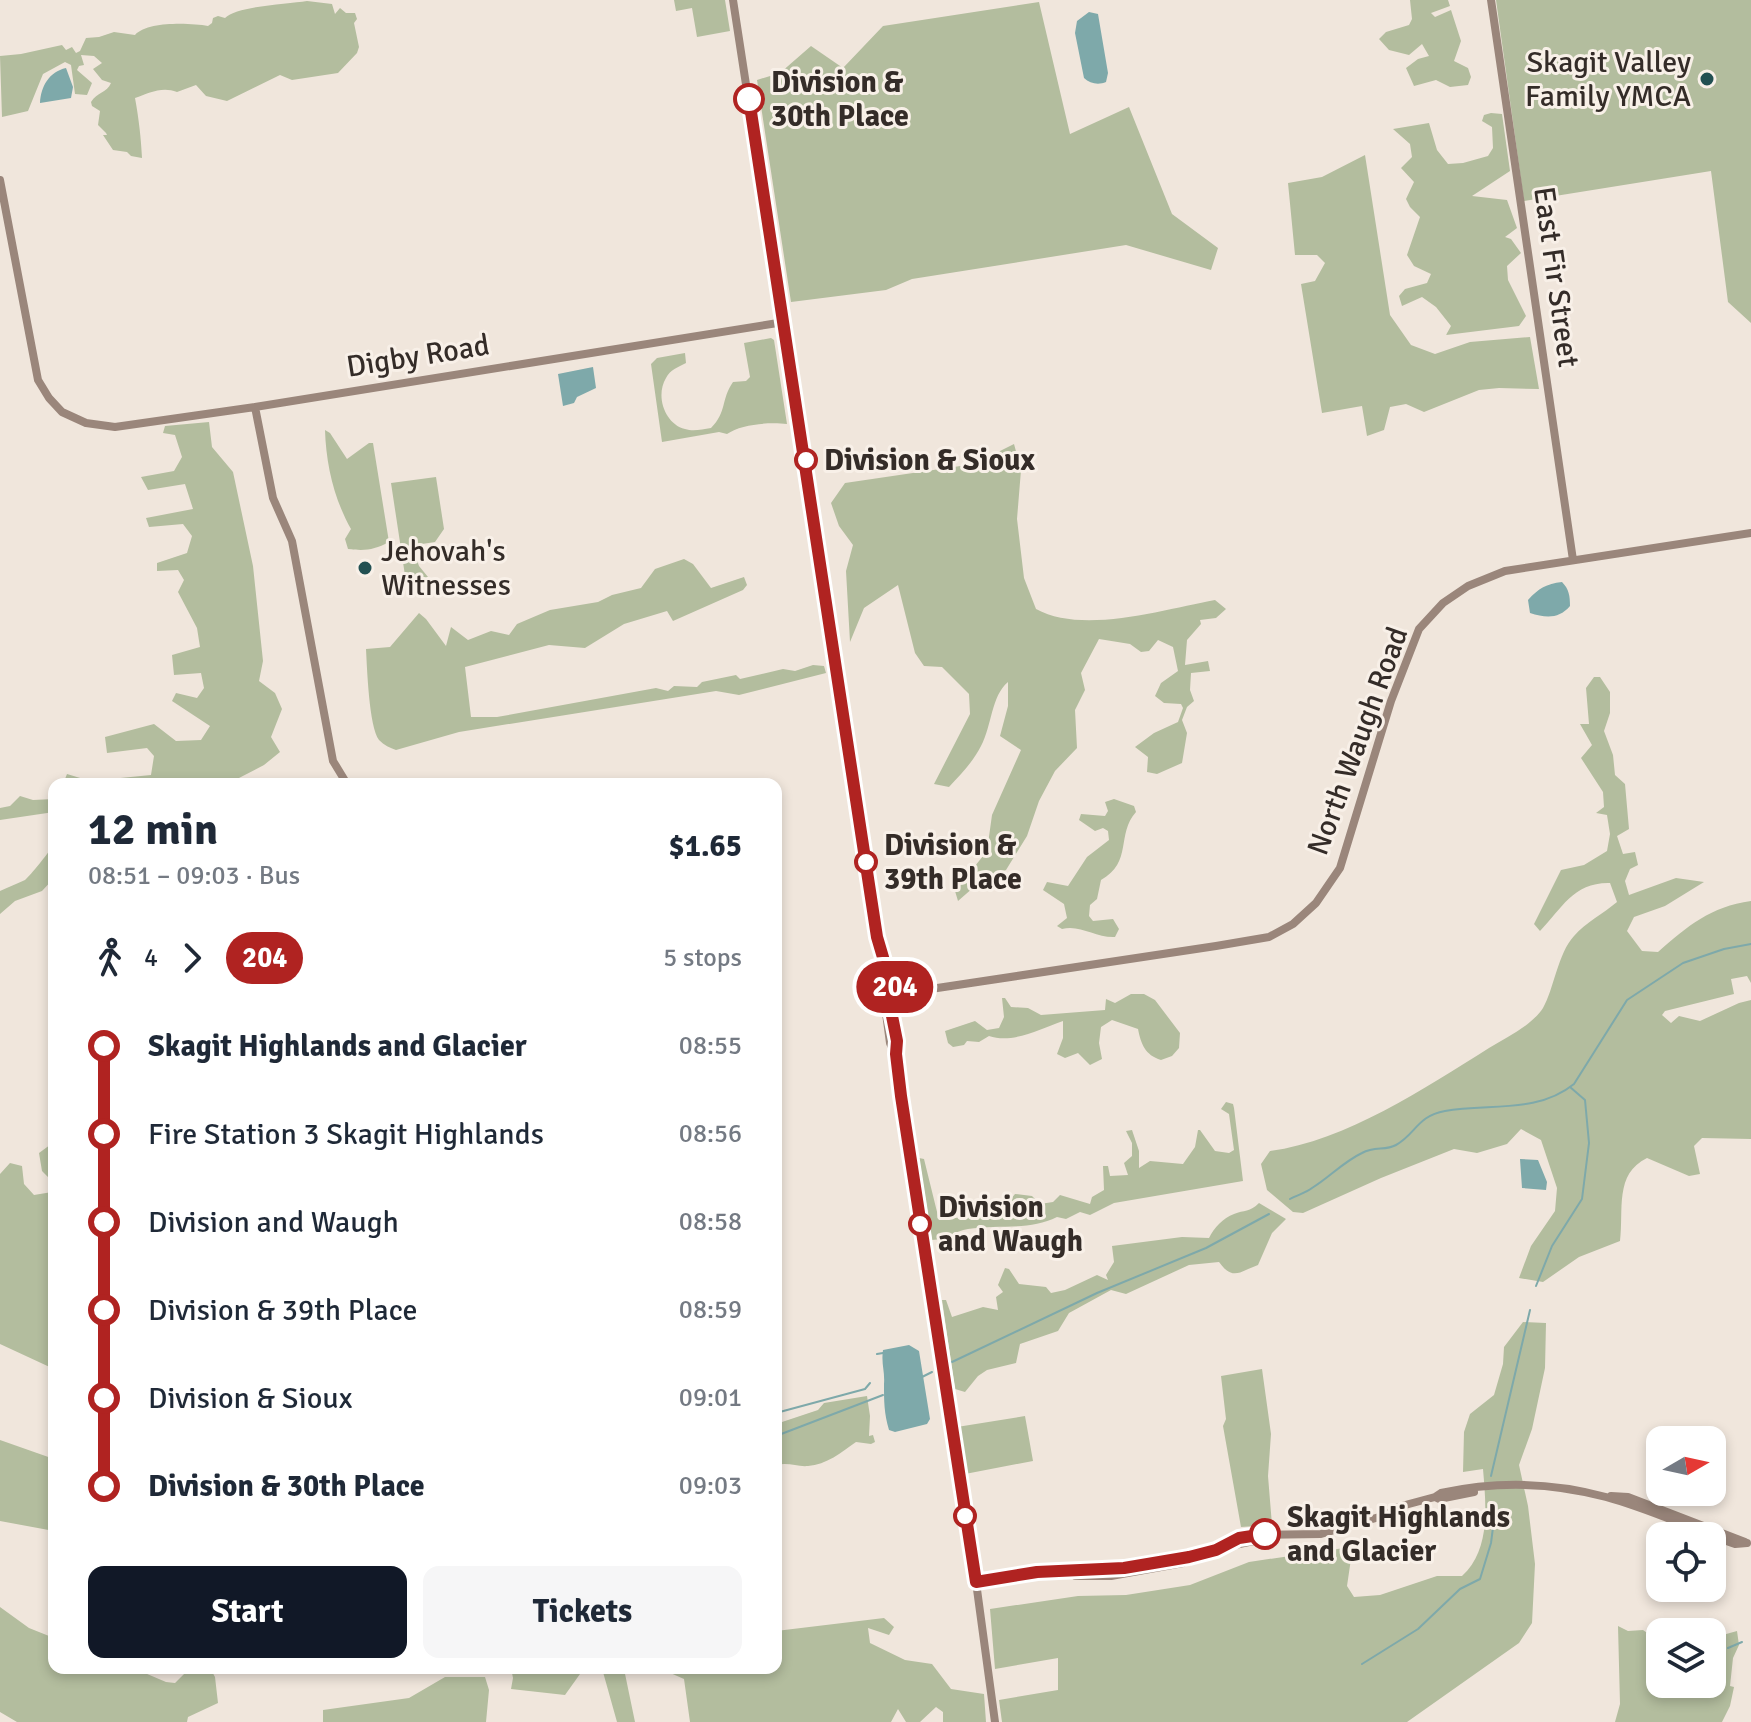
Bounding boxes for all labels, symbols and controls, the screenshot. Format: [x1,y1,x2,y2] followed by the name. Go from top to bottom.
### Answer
[1525,44,1691,115] place label: Skagit Valley Family YMCA
[771,64,909,135] place label: Division & 30th Place
[1698,70,1716,88] marker: Skagit Valley Family YMCA
[734,84,764,114] marker: Division & 30th Place
[1525,184,1587,370] street label: East Fir Street
[344,326,492,386] street label: Digby Road
[824,442,1036,479] place label: Division & Sioux
[795,449,817,471] marker: Division & Sioux
[381,533,511,604] place label: Jehovah's Witnesses
[356,559,374,577] marker: Jehovah's Witnesses
[1300,622,1416,860] street label: North Waugh Road
[88,803,218,857] text: 12 min
[884,827,1022,898] place label: Division & 39th Place
[669,828,742,865] text: $1.65
[855,851,877,873] marker: Division & 39th Place
[88,860,300,892] text: 08:51 – 09:03 · Bus
[88,936,132,980] icon: walk
[170,936,214,980] icon: forward
[242,941,287,975] text: 204
[144,942,158,974] text: 4
[663,942,742,974] text: 5 stops
[849,961,941,1013] line badge: 204
[872,970,918,1004] text: 204
[148,1028,527,1065] text: Skagit Highlands and Glacier
[679,1030,742,1062] text: 08:55
[148,1116,544,1153] text: Fire Station 3 Skagit Highlands
[679,1118,742,1150] text: 08:56
[938,1189,1083,1260] place label: Division and Waugh
[148,1204,399,1241] text: Division and Waugh
[679,1206,742,1238] text: 08:58
[909,1213,931,1235] marker: Division and Waugh
[148,1292,418,1329] text: Division & 39th Place
[679,1294,742,1326] text: 08:59
[148,1380,352,1417] text: Division & Sioux
[679,1382,742,1414] text: 09:01
[1646,1426,1726,1506] north arrow
[1646,1426,1726,1698] map controls
[148,1468,425,1505] text: Division & 30th Place
[679,1470,742,1502] text: 09:03
[1287,1499,1510,1570] place label: Skagit Highlands and Glacier
[954,1505,976,1527] unlabelled marker
[1250,1519,1280,1549] marker: Skagit Highlands and Glacier
[1646,1522,1726,1602] button: locate
[88,1566,407,1658] button: Start
[423,1566,742,1658] button: Tickets
[1646,1618,1726,1698] button: layers

